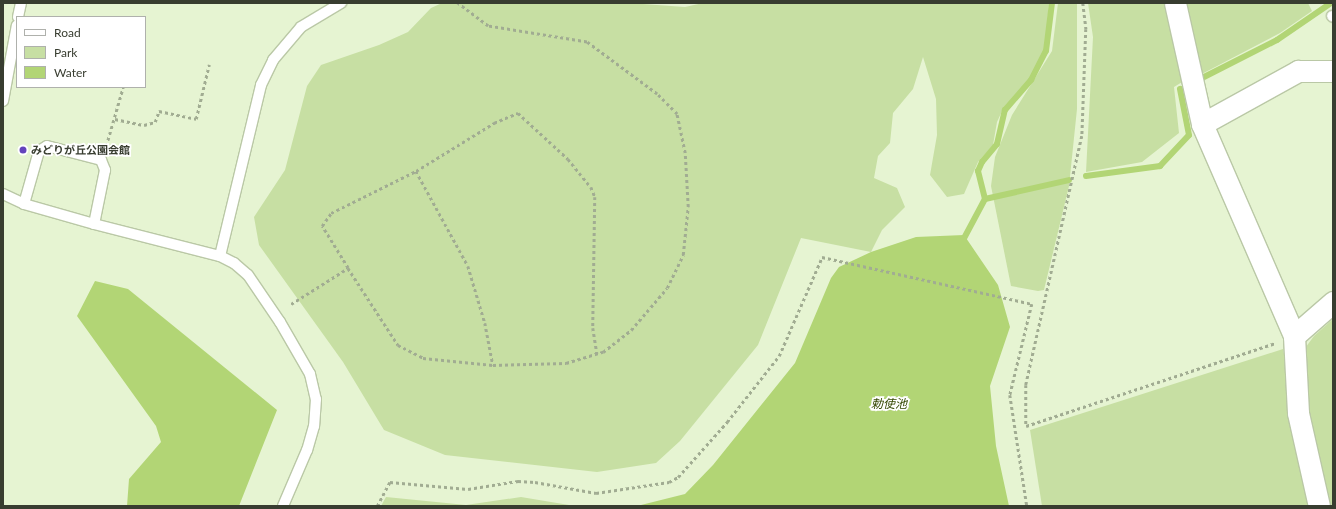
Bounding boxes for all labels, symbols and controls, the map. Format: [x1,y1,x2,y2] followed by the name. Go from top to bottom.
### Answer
[16,16,146,88] legend
[54,25,81,40] text: Road
[54,45,77,60] text: Park
[54,65,87,80] text: Water
[31,143,130,157] place label: みどりが丘公園会館
[18,145,28,155] marker: みどりが丘公園会館
[871,397,907,411] water label: 勅使池

